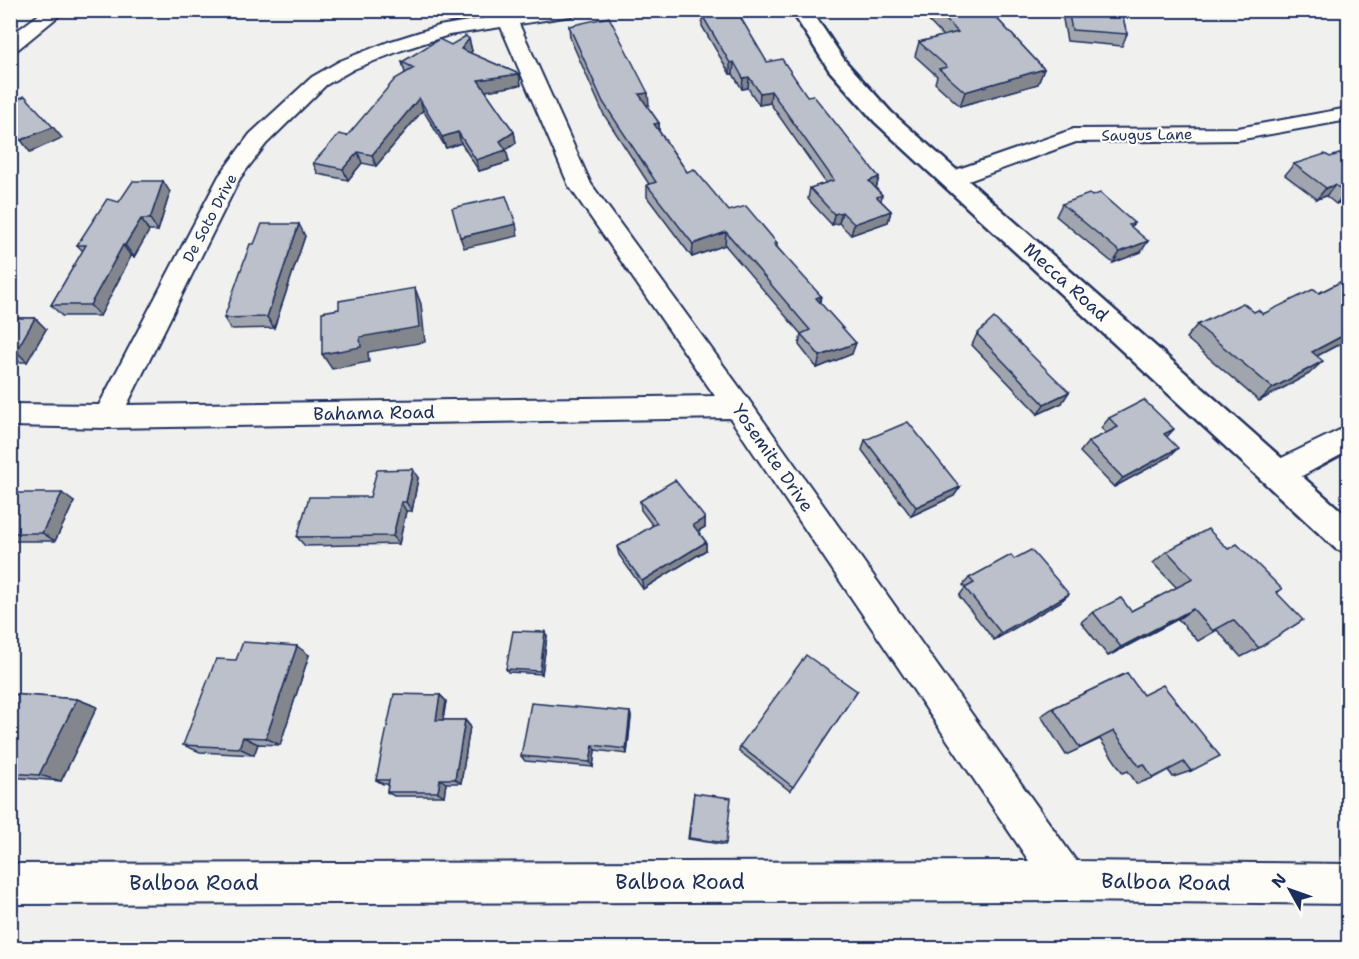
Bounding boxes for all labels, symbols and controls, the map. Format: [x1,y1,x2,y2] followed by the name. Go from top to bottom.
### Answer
[1101,124,1193,146] street label: Saugus Lane
[178,170,242,266] street label: De Soto Drive
[1018,237,1114,327] street label: Mecca Road
[727,399,819,517] street label: Yosemite Drive
[313,400,435,426] street label: Bahama Road
[1260,860,1320,920] north arrow
[1101,867,1231,897] street label: Balboa Road
[615,868,745,896] street label: Balboa Road
[129,869,259,897] street label: Balboa Road
[1267,869,1291,892] text: N

